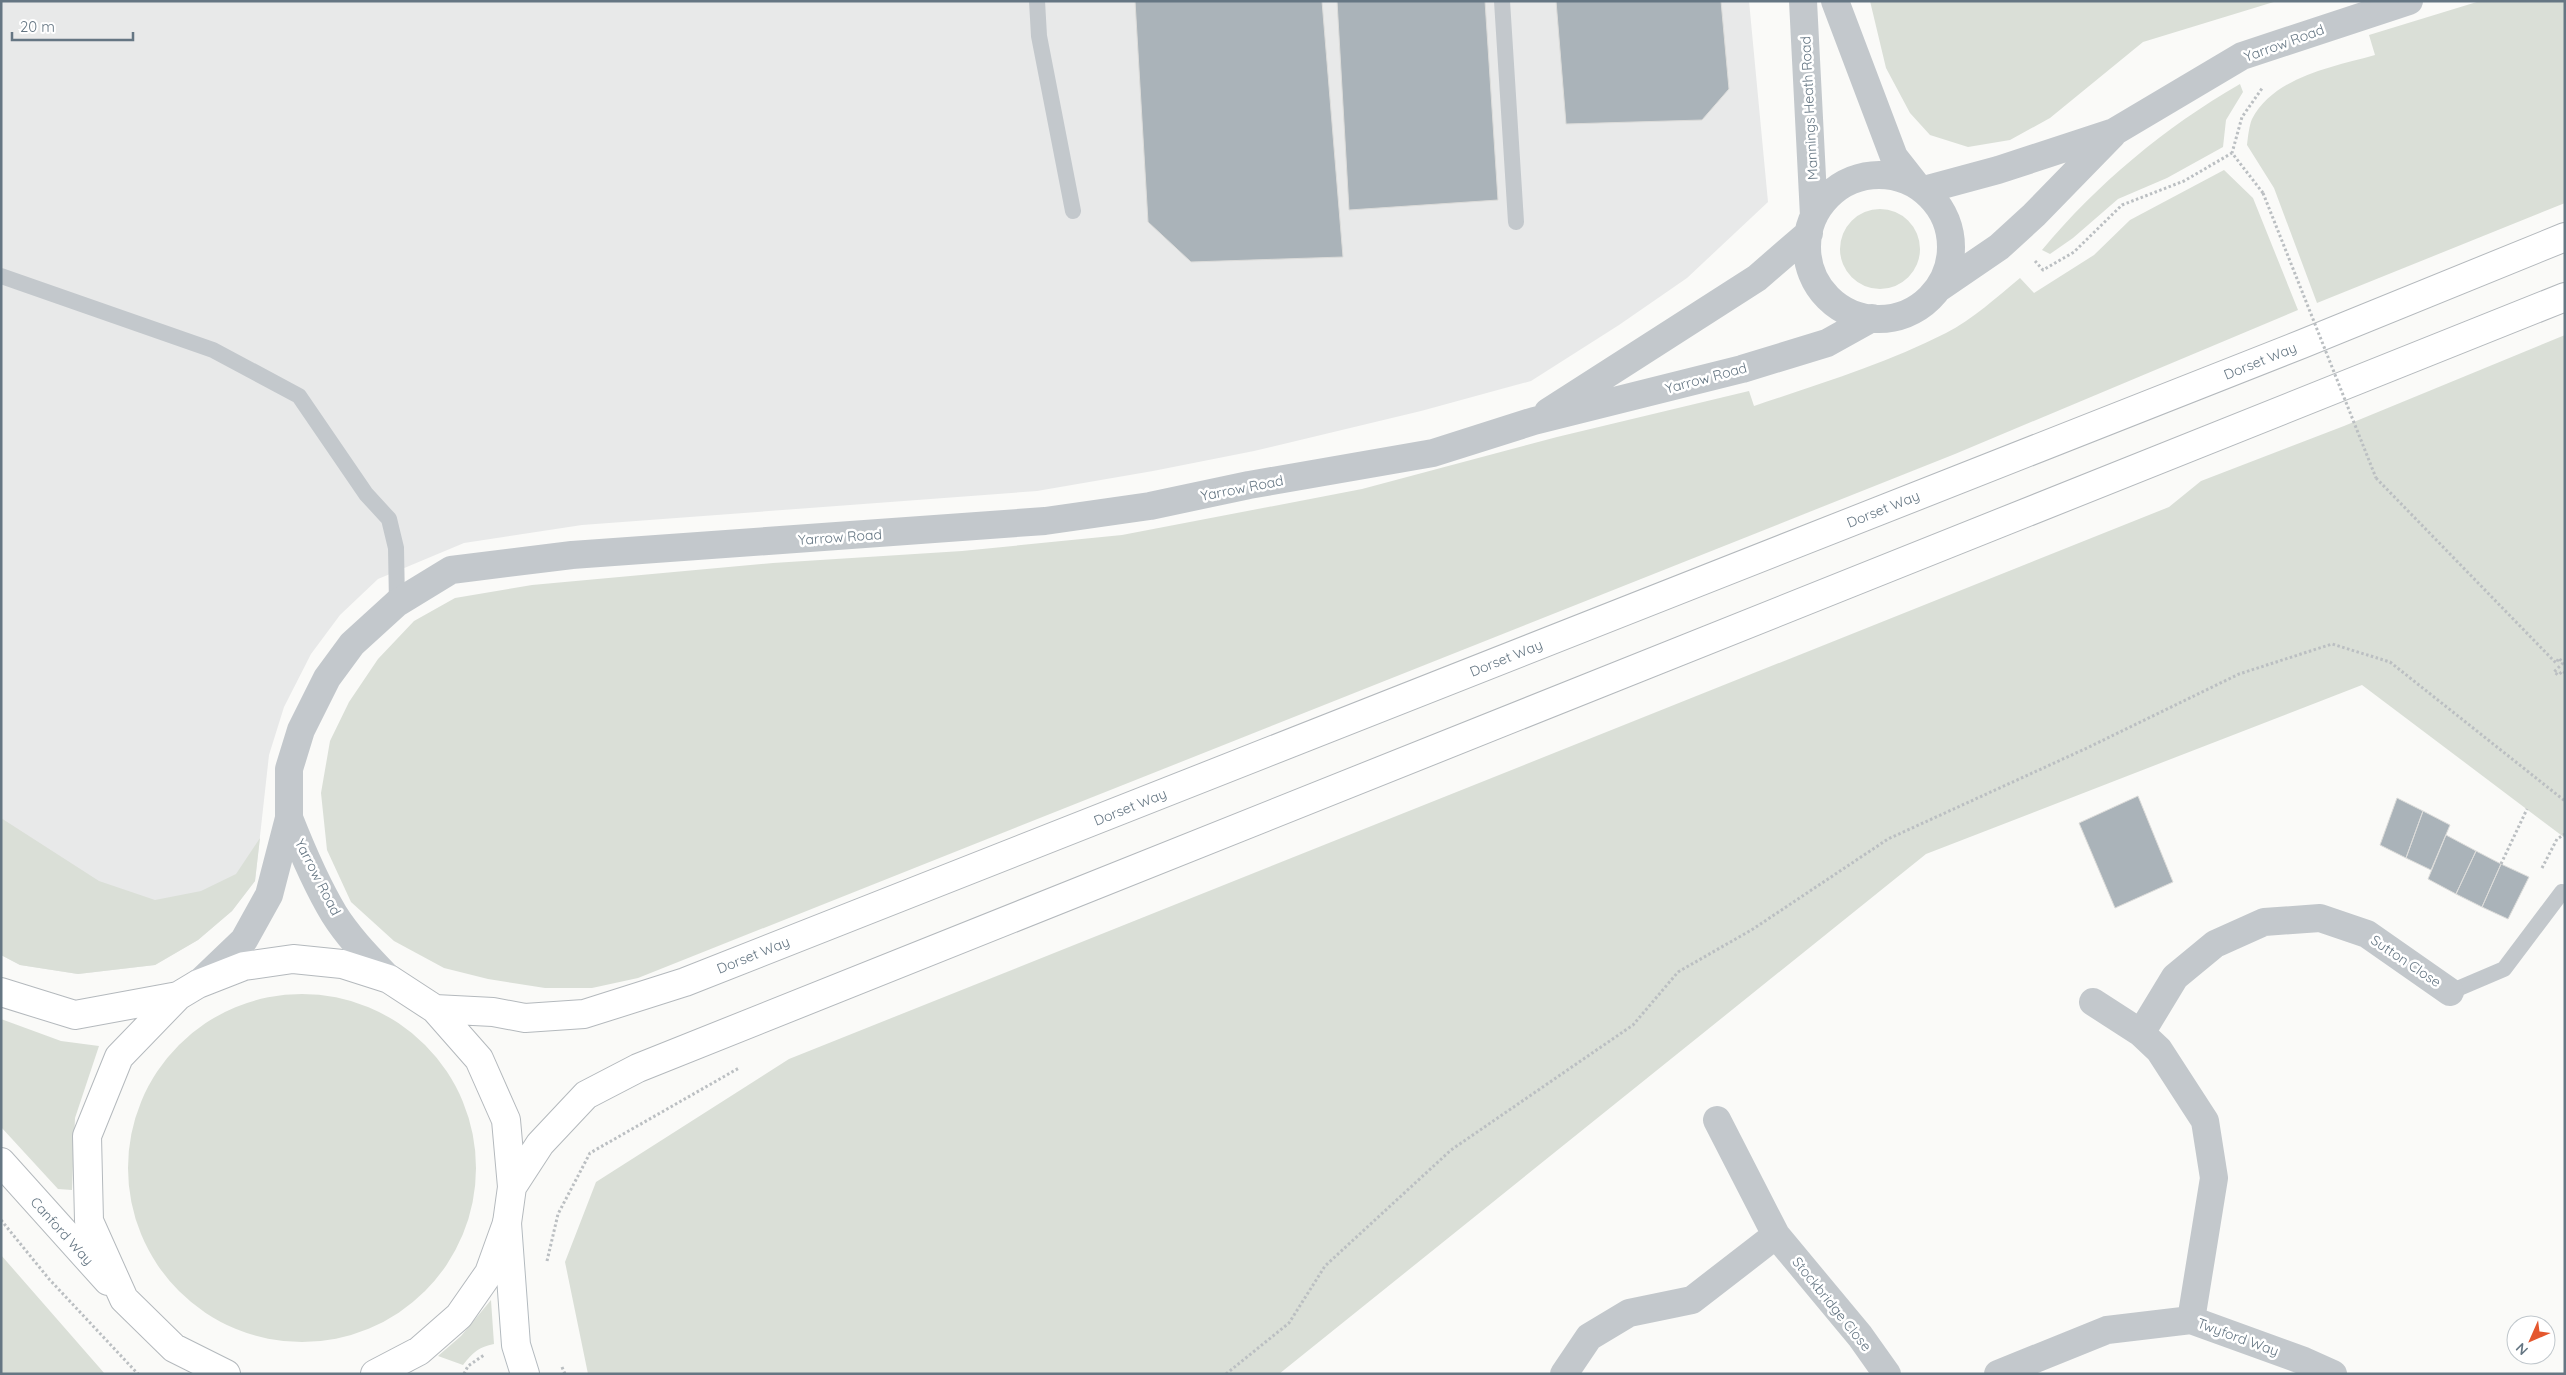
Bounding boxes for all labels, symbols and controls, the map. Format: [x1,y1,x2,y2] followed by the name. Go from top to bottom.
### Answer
[12,10,134,42] scale bar
[20,17,55,36] text: 20 m
[2242,20,2326,66] street label: Yarrow Road
[1796,36,1822,180] street label: Mannings Heath Road
[2221,338,2299,384] street label: Dorset Way
[1663,358,1749,398] street label: Yarrow Road
[1199,471,1285,505] street label: Yarrow Road
[1844,486,1922,532] street label: Dorset Way
[798,525,882,549] street label: Yarrow Road
[1467,635,1545,681] street label: Dorset Way
[1091,784,1169,830] street label: Dorset Way
[291,836,345,918] street label: Yarrow Road
[2367,931,2445,991] street label: Sutton Close
[714,932,792,978] street label: Dorset Way
[27,1193,97,1269] street label: Canford Way
[1788,1253,1876,1355] street label: Stockbridge Close
[2195,1314,2281,1360] street label: Twyford Way
[2506,1315,2556,1365] north arrow
[2512,1339,2532,1359] text: N

